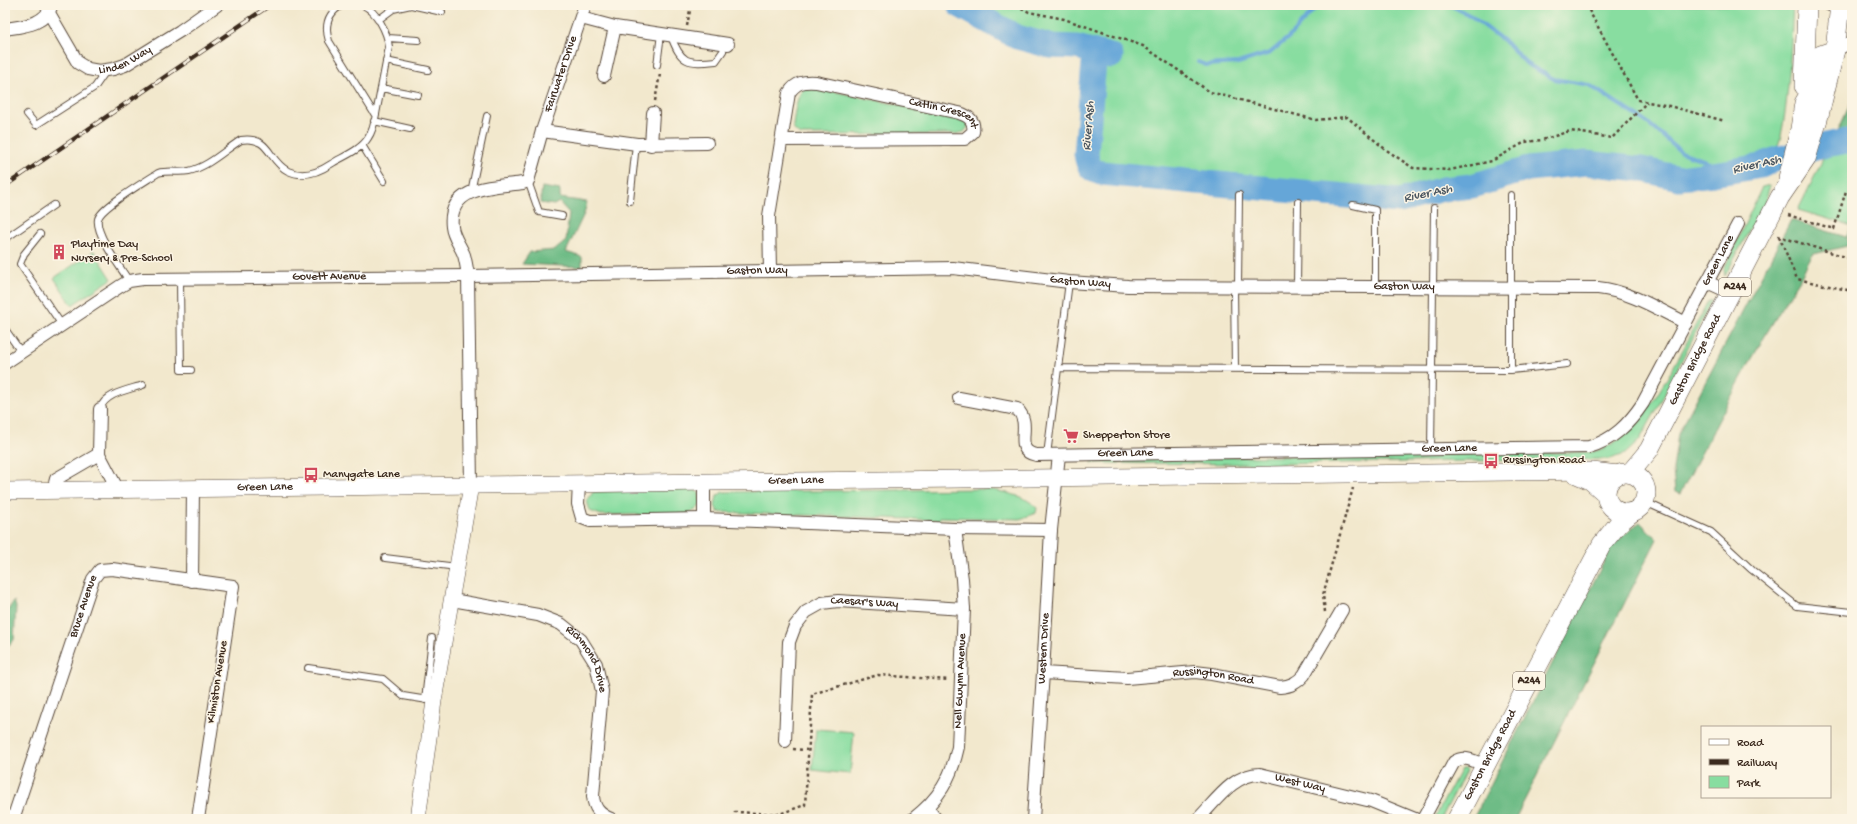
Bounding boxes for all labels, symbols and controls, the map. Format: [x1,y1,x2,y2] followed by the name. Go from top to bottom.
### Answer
[541,33,581,115] street label: Fairwater Drive
[98,43,154,78] street label: Linden Way
[908,95,981,130] street label: Catlin Crescent
[1080,100,1098,151] water label: River Ash
[1731,152,1784,178] water label: River Ash
[1402,181,1455,206] water label: River Ash
[1699,232,1738,289] street label: Green Lane
[70,238,173,266] place label: Playtime Day Nursery & Pre-School
[50,243,68,261] building icon: Playtime Day Nursery & Pre-School
[726,264,788,279] street label: Gaston Way
[292,270,367,285] street label: Govett Avenue
[1049,273,1111,292] street label: Gaston Way
[1719,278,1751,296] road number: A244
[1374,280,1435,294] street label: Gaston Way
[1666,311,1725,408] street label: Gaston Bridge Road
[1062,427,1080,445] supermarket icon: Shepperton Store
[1083,429,1171,443] place label: Shepperton Store
[1421,442,1478,456] street label: Green Lane
[1097,446,1154,461] street label: Green Lane
[1482,452,1500,470] bus stop icon: Russington Road
[1503,454,1586,468] place label: Russington Road
[302,466,320,484] bus stop icon: Manygate Lane
[323,468,401,482] place label: Manygate Lane
[768,474,825,488] street label: Green Lane
[237,480,294,495] street label: Green Lane
[67,571,101,641] street label: Bruce Avenue
[830,594,899,612] street label: Caesar's Way
[1035,612,1053,684] street label: Western Drive
[562,623,609,695] street label: Richmond Drive
[952,632,970,729] street label: Nell Gwynn Avenue
[205,639,232,724] street label: Kilmiston Avenue
[1172,665,1256,689] street label: Russington Road
[1513,672,1545,690] road number: A244
[1461,707,1521,803] street label: Gaston Bridge Road
[1701,726,1831,798] legend
[1737,737,1764,751] text: Road
[1737,757,1777,771] text: Railway
[1273,771,1327,797] street label: West Way
[1736,777,1762,791] text: Park

